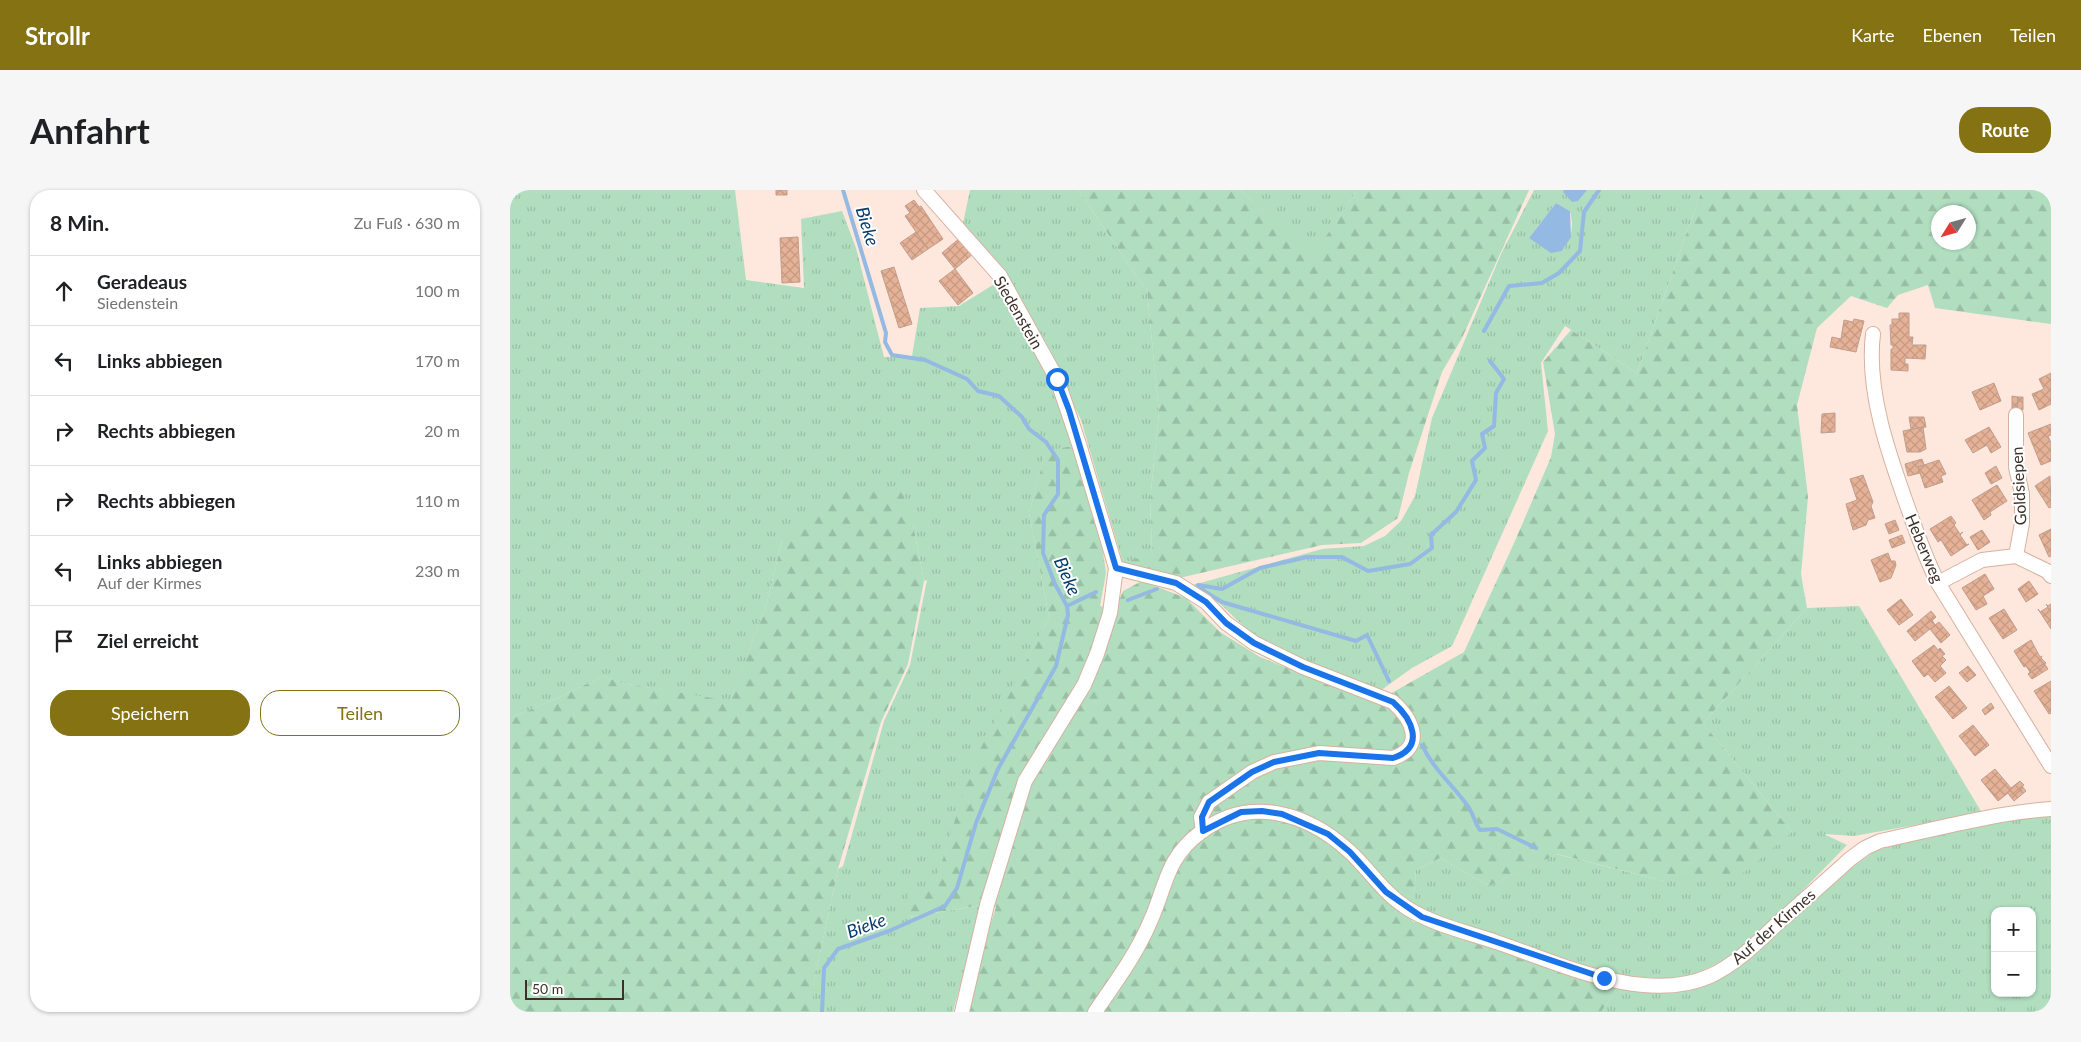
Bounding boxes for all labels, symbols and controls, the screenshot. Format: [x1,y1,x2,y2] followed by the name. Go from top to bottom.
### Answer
[25,21,90,50] text: Strollr
[1851,24,1894,46] text: Karte
[1922,24,1982,46] text: Ebenen
[2010,24,2056,46] text: Teilen
[1959,107,2051,153] button: Route
[30,109,150,151] text: Anfahrt
[852,204,884,248] water label: Bieke
[1931,205,1976,250] north arrow
[50,210,109,235] text: 8 Min.
[354,213,460,232] text: Zu Fuß · 630 m
[97,270,187,293] text: Geradeaus
[991,272,1047,352] street label: Siedenstein
[50,277,78,305] icon: ahead
[415,281,460,300] text: 100 m
[97,293,178,312] text: Siedenstein
[50,347,78,375] icon: left
[97,349,222,372] text: Links abbiegen
[415,351,460,370] text: 170 m
[1046,368,1069,391] route start
[50,417,78,445] icon: right
[97,419,235,442] text: Rechts abbiegen
[424,421,460,440] text: 20 m
[2006,446,2030,526] street label: Goldsiepen
[50,487,78,515] icon: right
[97,489,235,512] text: Rechts abbiegen
[415,491,460,510] text: 110 m
[1902,511,1948,585] street label: Heberweg
[97,550,222,573] text: Links abbiegen
[1050,553,1086,599] water label: Bieke
[50,557,78,585] icon: left
[415,561,460,580] text: 230 m
[97,573,202,592] text: Auf der Kirmes
[50,627,78,655] icon: arrive
[97,629,199,652] text: Ziel erreicht
[50,690,250,736] button: Speichern
[260,690,460,736] button: Teilen
[1727,884,1819,968] street label: Auf der Kirmes
[1991,907,2036,997] map controls
[1991,907,2036,952] button: +
[843,908,889,942] water label: Bieke
[1991,952,2036,997] button: −
[1593,967,1616,990] route end
[525,977,624,1000] scale bar
[532,980,563,997] text: 50 m

